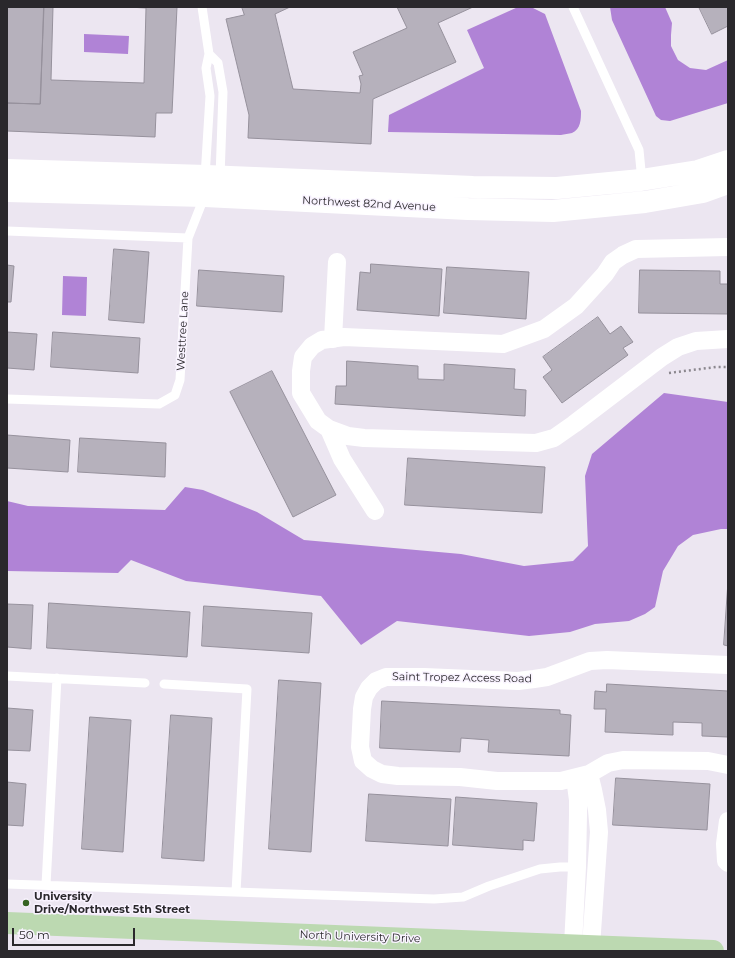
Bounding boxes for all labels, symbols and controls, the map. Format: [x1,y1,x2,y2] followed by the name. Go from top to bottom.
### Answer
[302,194,436,214] street label: Northwest 82nd Avenue
[174,291,192,371] street label: Westtree Lane
[392,670,532,686] street label: Saint Tropez Access Road
[34,890,190,916] place label: University Drive/Northwest 5th Street
[21,898,31,908] marker: University Drive/Northwest 5th Street
[14,920,137,946] scale bar
[19,927,50,942] text: 50 m
[299,928,421,946] street label: North University Drive

